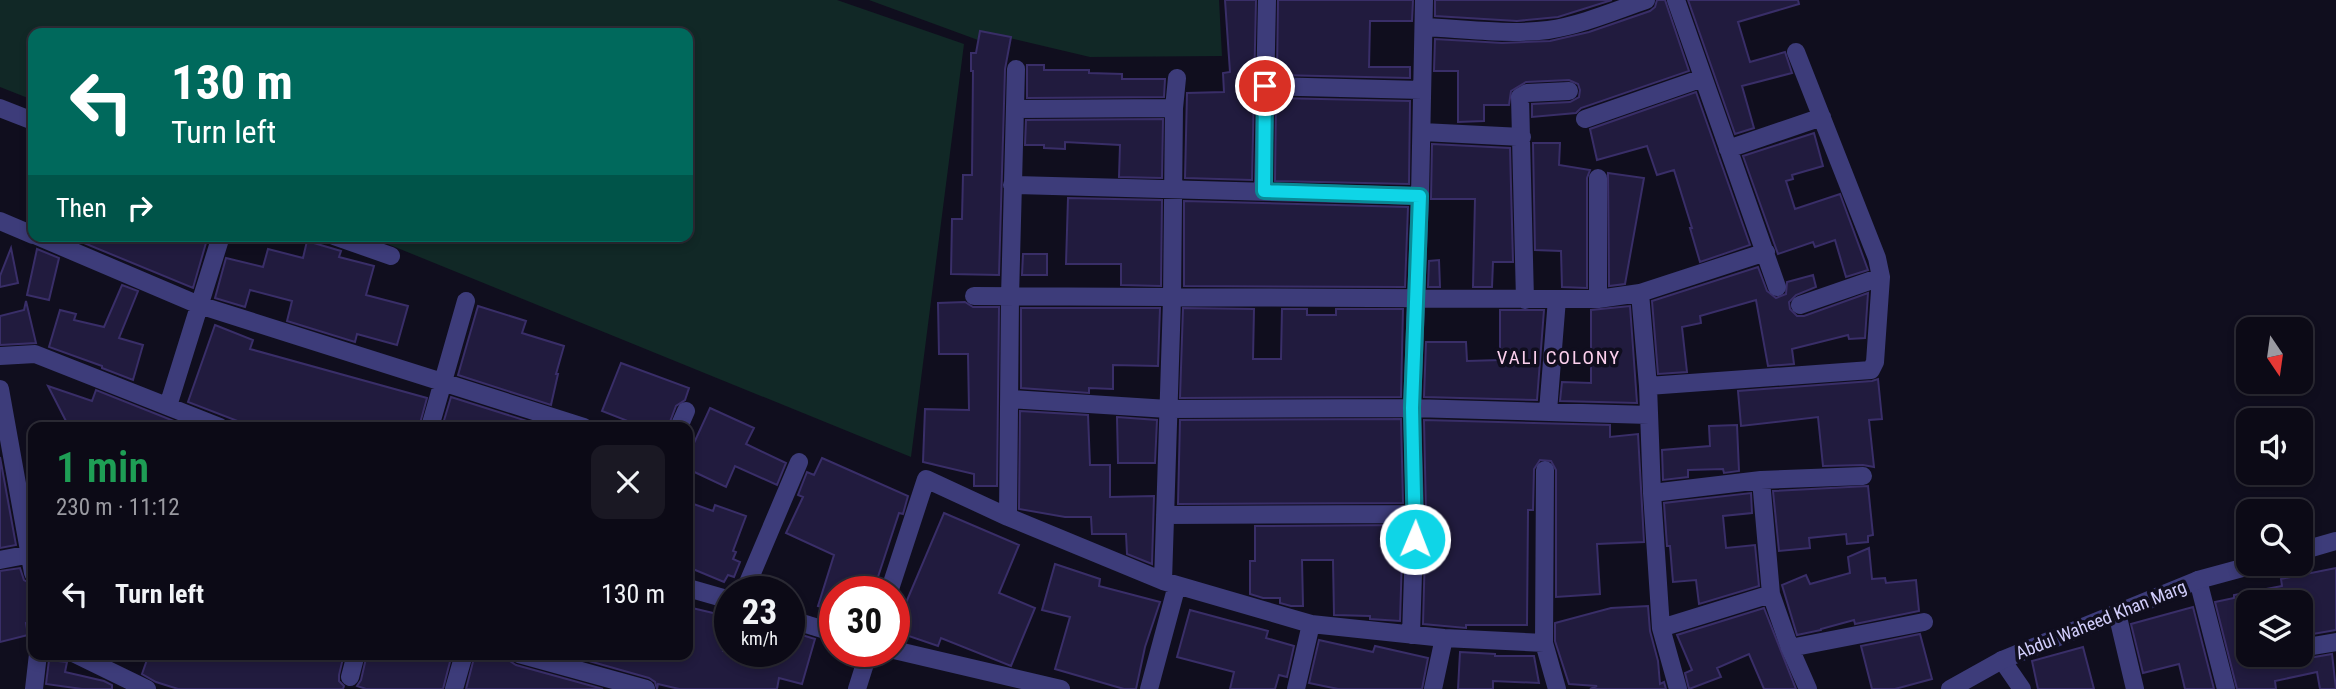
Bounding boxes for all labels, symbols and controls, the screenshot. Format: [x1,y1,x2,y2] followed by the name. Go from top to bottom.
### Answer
[171,54,293,111] text: 130 m
[56,56,147,147] icon: left
[1235,56,1295,116] pin
[1246,67,1284,105] icon: arrive
[171,113,276,151] text: Turn left
[121,189,159,227] icon: right
[56,193,107,223] text: Then
[2236,317,2314,394] north arrow
[2236,317,2313,667] map controls
[1497,346,1621,369] district label: VALI COLONY
[2236,408,2313,485] button: sound
[56,443,149,492] text: 1 min
[591,445,665,519] button: close
[56,494,180,521] text: 230 m · 11:12
[2236,499,2313,576] button: search
[1378,502,1452,576] position arrow
[56,575,94,613] icon: left
[819,576,910,667] speed limit sign: 30
[2012,576,2189,663] street label: Abdul Waheed Khan Marg
[115,579,204,609] text: Turn left
[601,579,665,609] text: 130 m
[2236,590,2313,667] button: layers
[742,592,777,633] text: 23
[741,628,778,649] text: km/h

